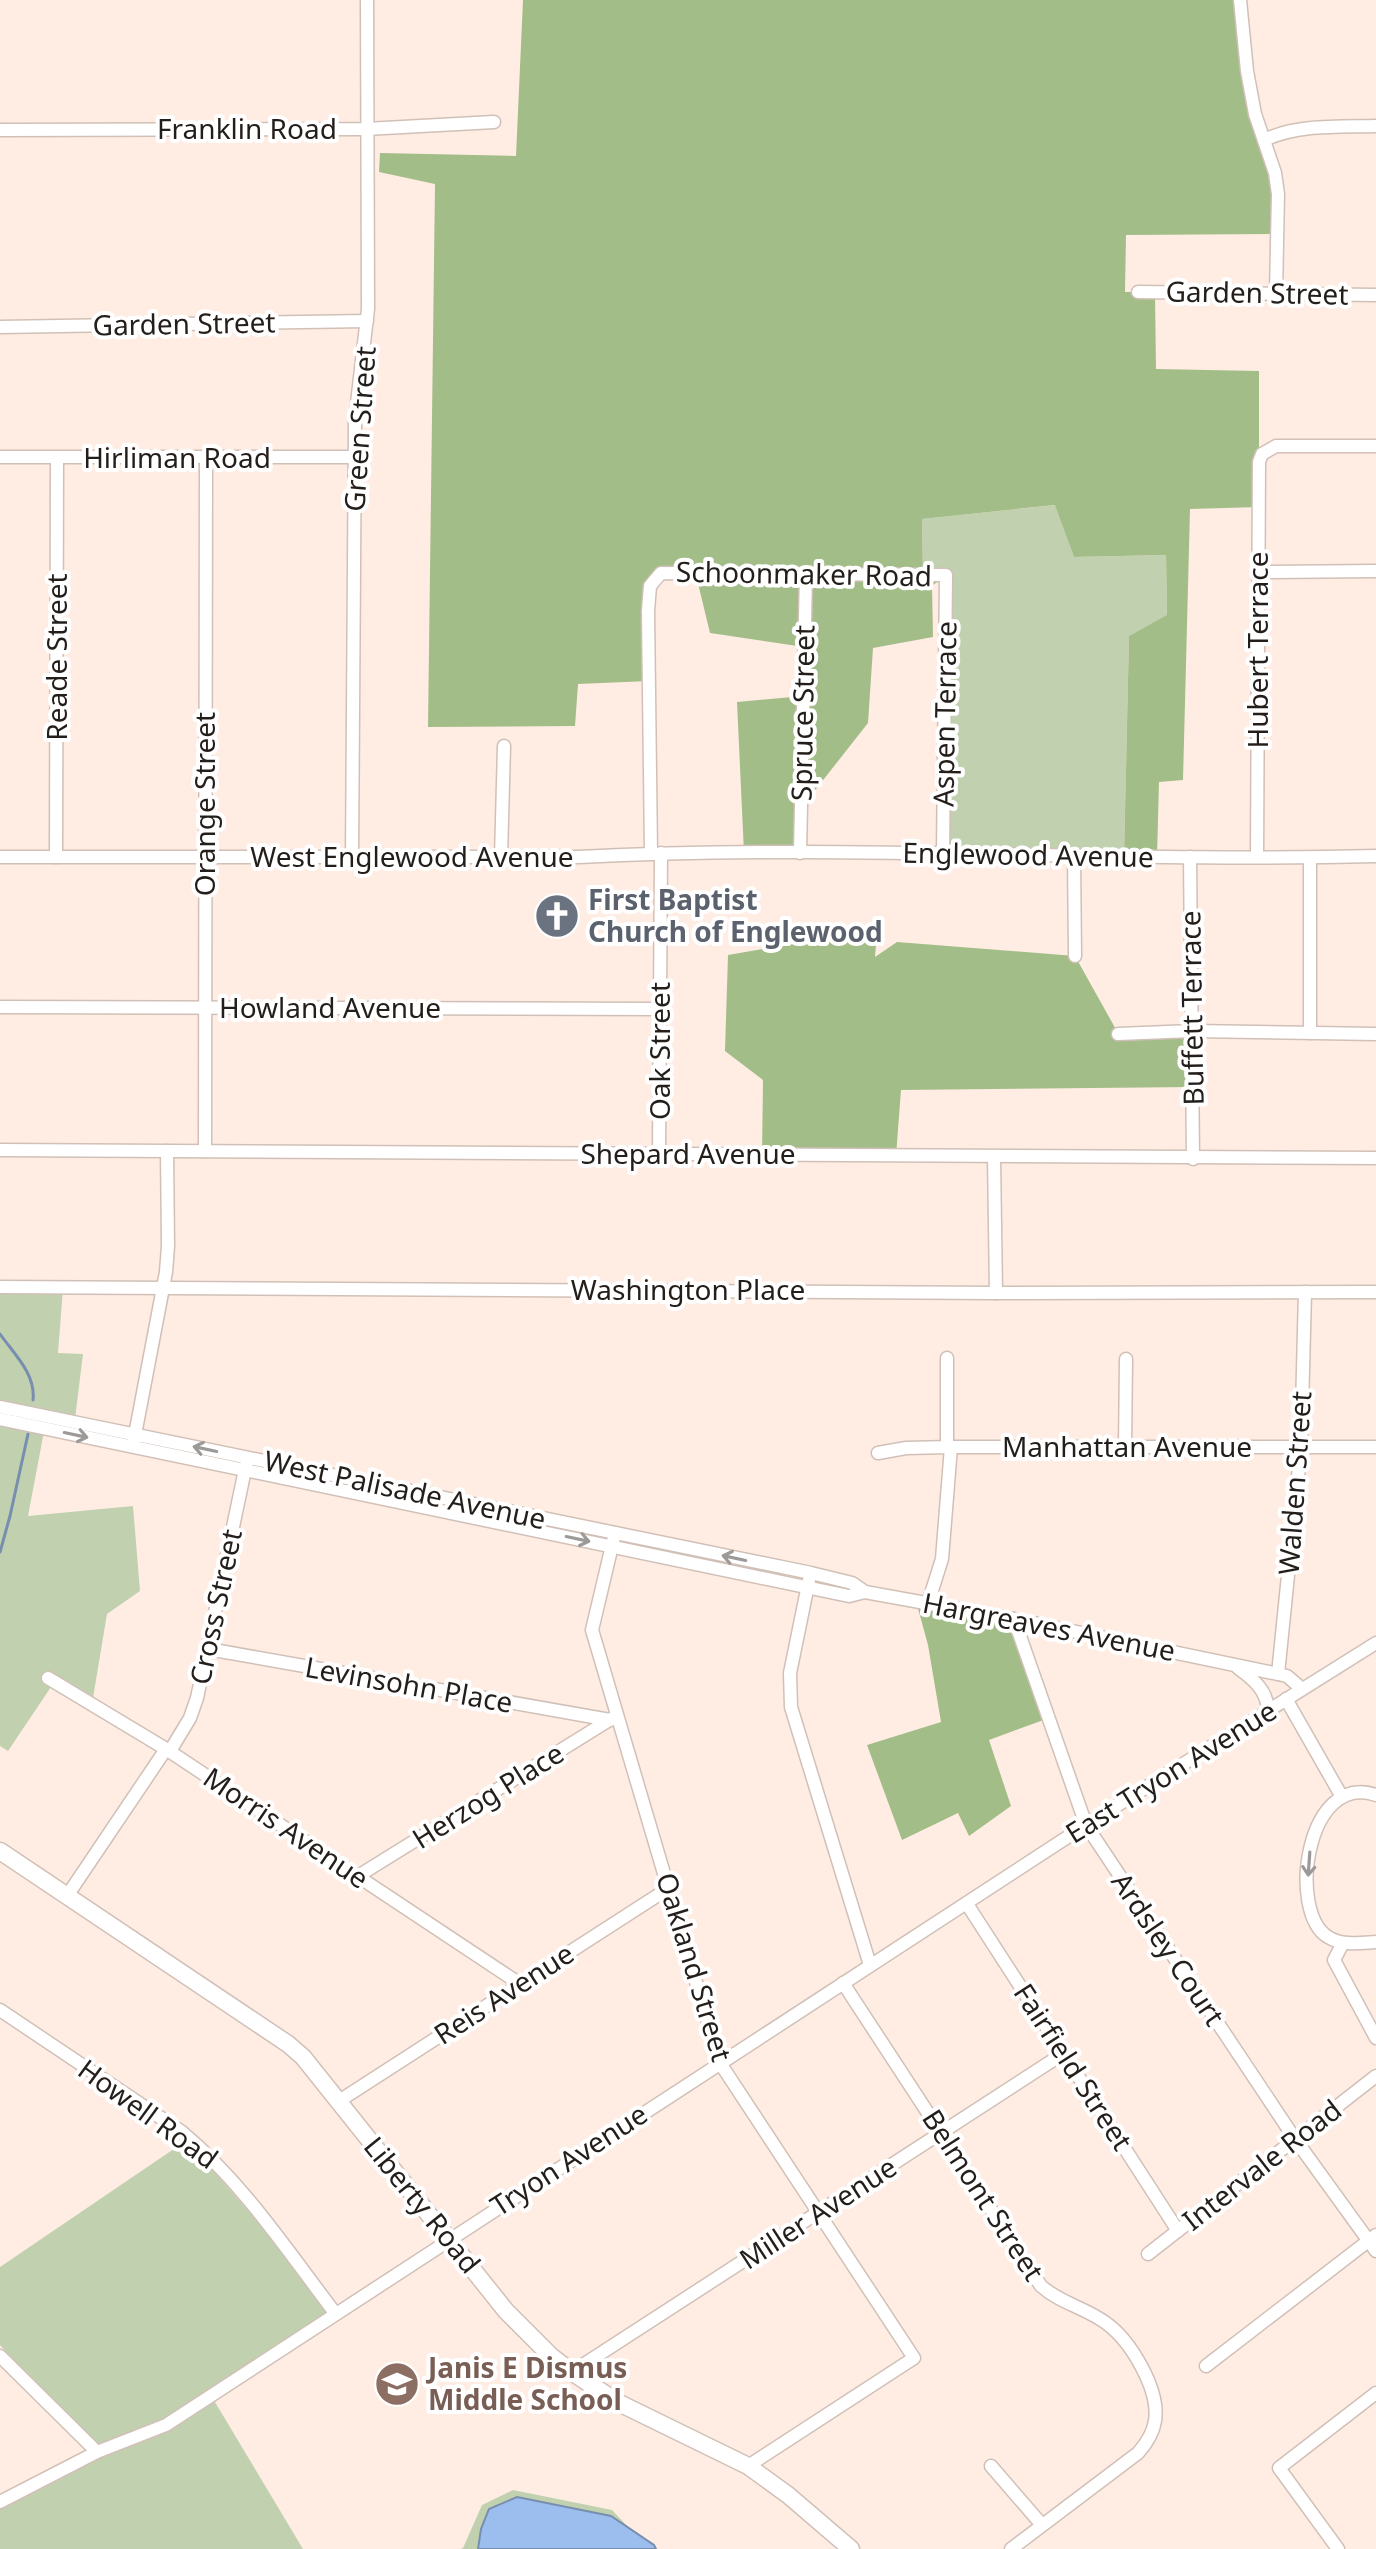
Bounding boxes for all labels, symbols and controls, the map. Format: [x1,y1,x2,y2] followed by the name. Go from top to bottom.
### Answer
[157,109,337,147] street label: Franklin Road
[1165,271,1349,313] street label: Garden Street
[92,302,276,344] street label: Garden Street
[334,345,384,513] street label: Green Street
[83,438,271,476] street label: Hirliman Road
[676,552,932,594] street label: Schoonmaker Road
[1238,552,1276,748] street label: Hubert Terrace
[37,573,75,741] street label: Reade Street
[923,621,965,807] street label: Aspen Terrace
[781,625,823,801] street label: Spruce Street
[185,712,223,896] street label: Orange Street
[902,833,1154,875] street label: Englewood Avenue
[250,837,574,875] street label: West Englewood Avenue
[588,880,883,950] place label: First Baptist Church of Englewood
[533,892,581,940] church icon: First Baptist Church of Englewood
[1170,910,1212,1106] street label: Buffett Terrace
[640,982,678,1120] street label: Oak Street
[219,988,441,1026] street label: Howland Avenue
[580,1134,796,1172] street label: Shepard Avenue
[571,1270,805,1308] street label: Washington Place
[1269,1390,1319,1576] street label: Walden Street
[1002,1427,1252,1465] street label: Manhattan Avenue
[63,1428,89,1443] one-way arrow
[193,1441,219,1456] one-way arrow
[261,1441,549,1537] street label: West Palisade Avenue
[180,1526,250,1688] street label: Cross Street
[564,1532,590,1547] one-way arrow
[722,1550,748,1565] one-way arrow
[920,1583,1179,1669] street label: Hargreaves Avenue
[302,1647,516,1721] street label: Levinsohn Place
[1058,1691,1283,1851] street label: East Tryon Avenue
[405,1734,570,1857] street label: Herzog Place
[196,1758,377,1897] street label: Morris Avenue
[1301,1850,1316,1877] one-way arrow
[1104,1864,1234,2033] street label: Ardsley Court
[648,1868,742,2066] street label: Oakland Street
[426,1934,581,2053] street label: Reis Avenue
[1006,1976,1142,2157] street label: Fairfield Street
[71,2050,226,2177] street label: Howell Road
[1174,2090,1349,2238] street label: Intervale Road
[483,2094,654,2224] street label: Tryon Avenue
[914,2101,1053,2288] street label: Belmont Street
[356,2128,490,2281] street label: Liberty Road
[732,2147,903,2277] street label: Miller Avenue
[425,2348,627,2418] place label: Janis E Dismus Middle School
[373,2360,421,2408] school or university icon: Janis E Dismus Middle School

